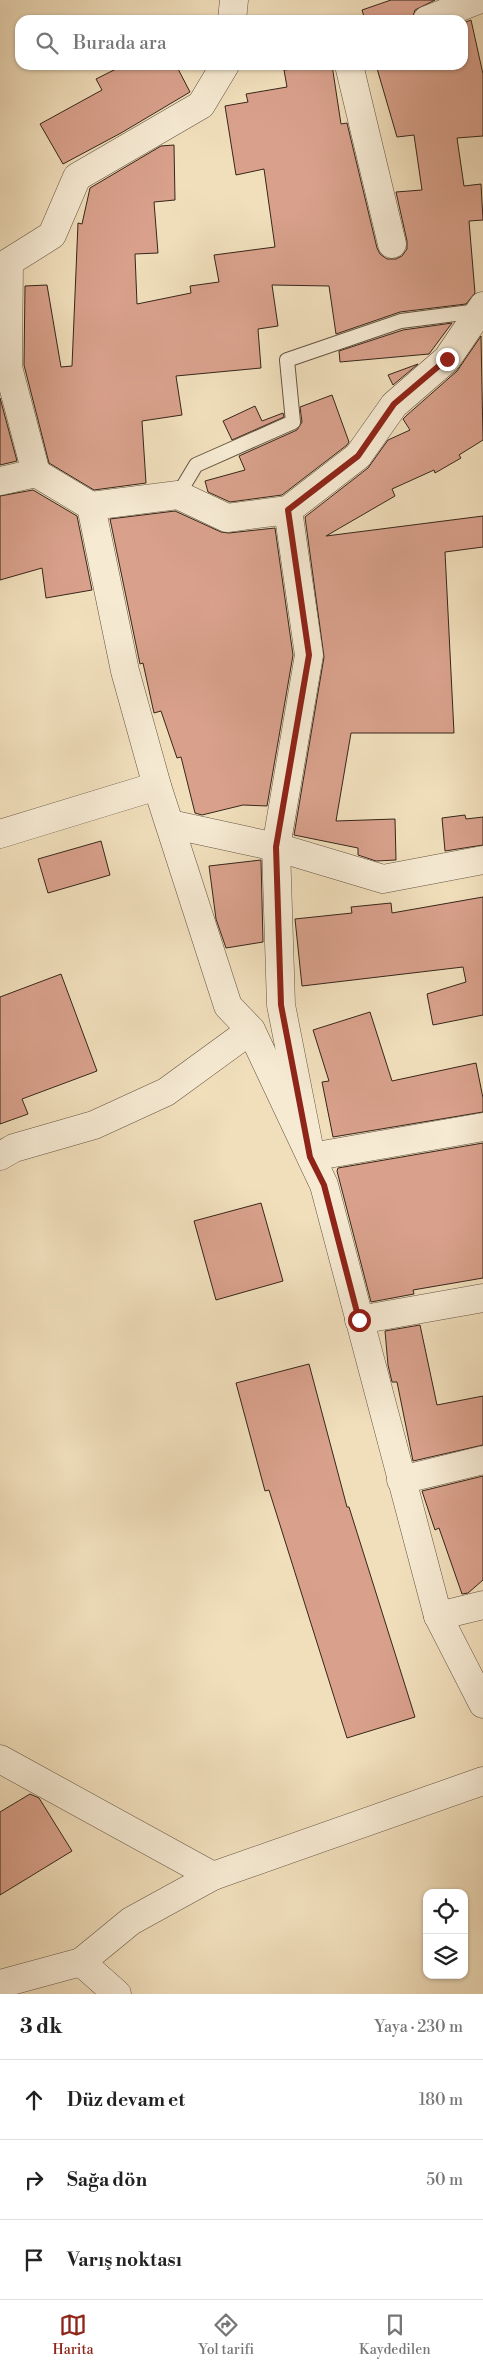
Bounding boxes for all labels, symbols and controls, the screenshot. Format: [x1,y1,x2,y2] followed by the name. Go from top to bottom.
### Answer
[15,15,468,70] search box
[33,29,61,57] icon: search
[73,31,167,55] text: Burada ara
[436,348,459,371] route end
[348,1309,371,1332] route start
[423,1889,468,1979] map controls
[423,1889,468,1934] button: locate
[423,1934,468,1979] button: layers
[20,2014,62,2040] text: 3 dk
[374,2017,463,2037] text: Yaya · 230 m
[20,2086,48,2114] icon: ahead
[67,2088,185,2112] text: Düz devam et
[419,2090,463,2110] text: 180 m
[20,2166,48,2194] icon: right
[67,2168,147,2192] text: Sağa dön
[426,2170,463,2190] text: 50 m
[20,2246,48,2274] icon: arrive
[67,2248,182,2272] text: Varış noktası
[52,2311,94,2359] tab: Harita
[199,2311,254,2359] tab: Yol tarifi
[359,2311,431,2359] tab: Kaydedilen

